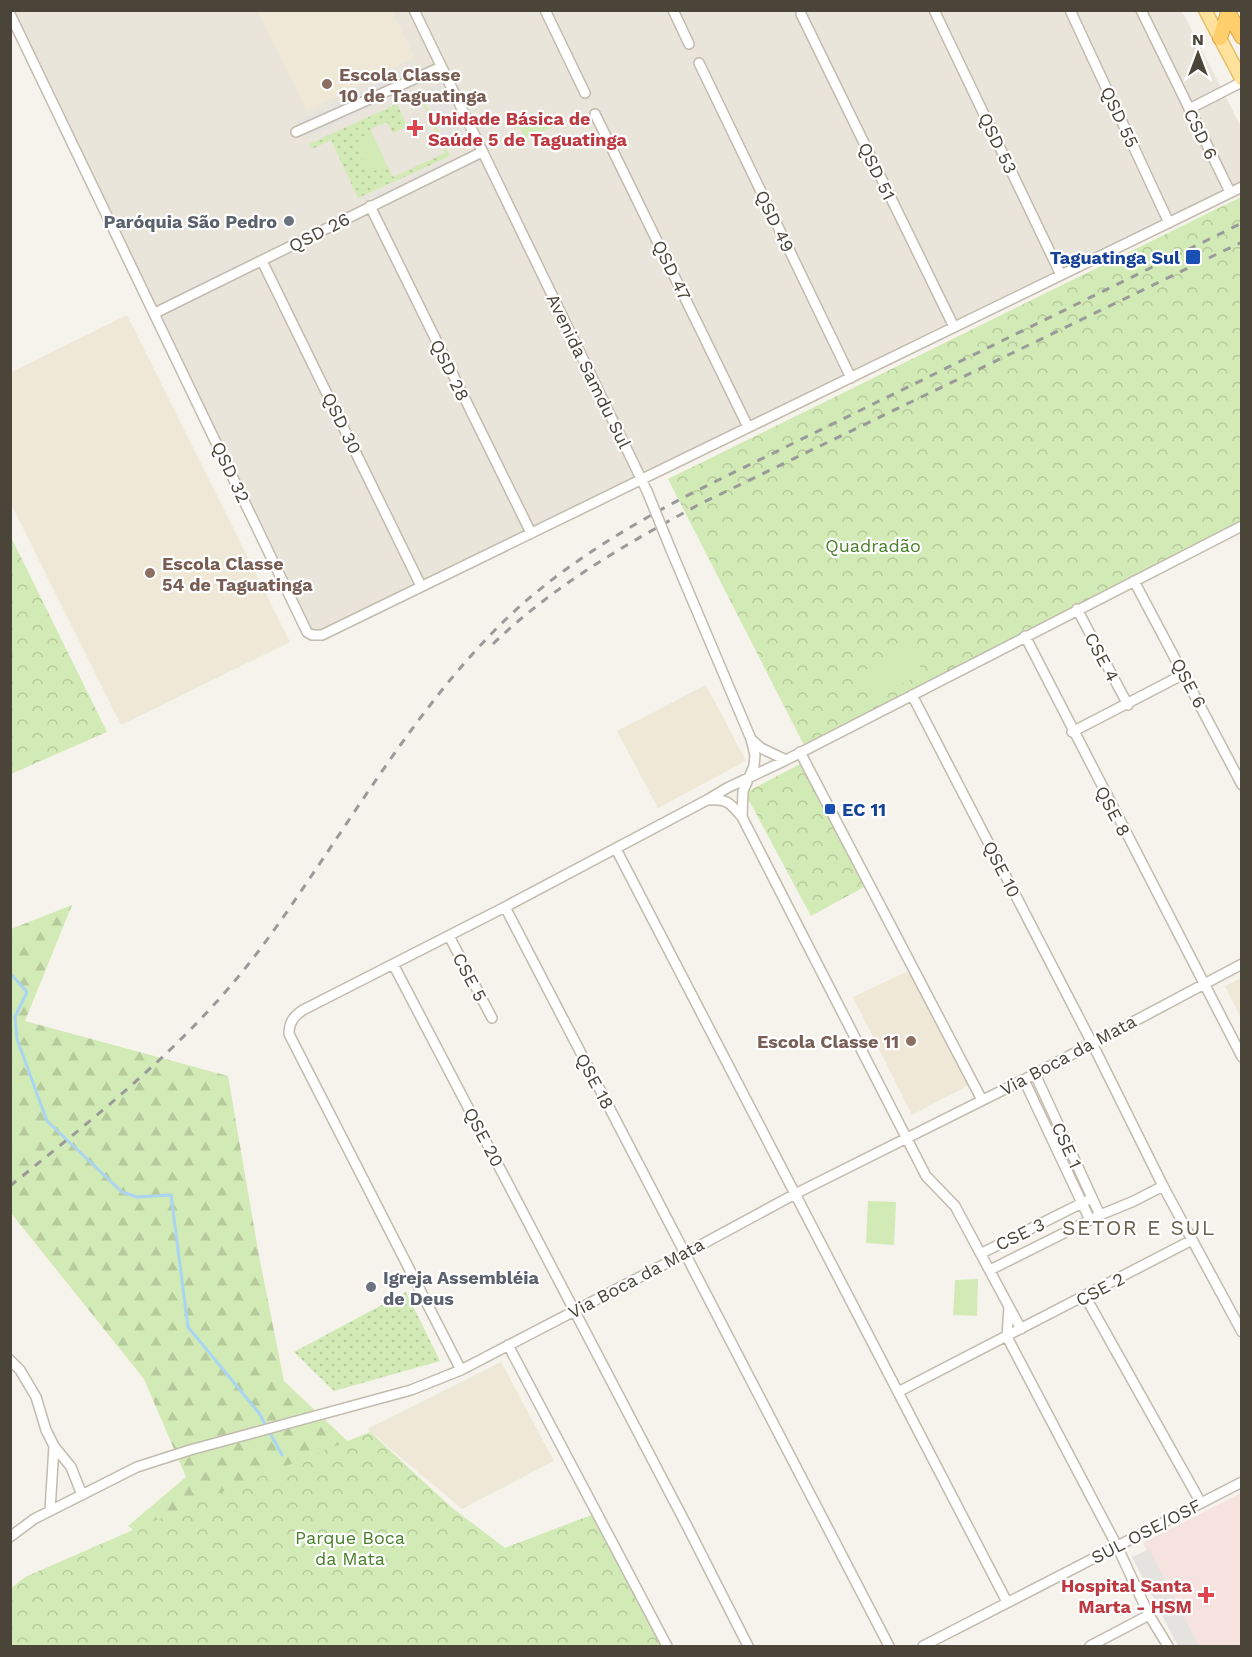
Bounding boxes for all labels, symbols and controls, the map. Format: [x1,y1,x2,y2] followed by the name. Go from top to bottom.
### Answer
[1168,24,1228,84] north arrow
[1192,30,1204,49] text: N
[339,64,487,106] place label: Escola Classe 10 de Taguatinga
[320,77,334,91] marker: Escola Classe 10 de Taguatinga
[1097,83,1143,151] street label: QSD 55
[1180,105,1222,163] street label: CSD 6
[428,108,627,150] place label: Unidade Básica de Saúde 5 de Taguatinga
[974,109,1022,177] street label: QSD 53
[406,119,424,137] marker: Unidade Básica de Saúde 5 de Taguatinga
[854,139,900,203] street label: QSD 51
[751,187,799,255] street label: QSD 49
[285,208,353,256] street label: QSD 26
[103,211,277,232] place label: Paróquia São Pedro
[282,214,296,228] marker: Paróquia São Pedro
[648,236,696,304] street label: QSD 47
[1050,247,1180,268] place label: Taguatinga Sul
[1184,248,1202,266] marker: Taguatinga Sul
[542,290,636,452] street label: Avenida Samdu Sul
[426,336,474,404] street label: QSD 28
[318,389,366,457] street label: QSD 30
[208,438,254,506] street label: QSD 32
[825,535,921,556] park label: Quadradão
[162,553,313,595] place label: Escola Classe 54 de Taguatinga
[143,566,157,580] marker: Escola Classe 54 de Taguatinga
[1080,629,1124,685] street label: CSE 4
[1167,654,1211,712] street label: QSE 6
[1091,782,1135,840] street label: QSE 8
[842,799,886,820] place label: EC 11
[823,802,837,816] marker: EC 11
[979,837,1025,901] street label: QSE 10
[449,949,491,1005] street label: CSE 5
[996,1010,1140,1100] street label: Via Boca da Mata
[757,1031,899,1052] place label: Escola Classe 11
[904,1034,918,1048] marker: Escola Classe 11
[572,1049,618,1113] street label: QSE 18
[460,1104,508,1170] street label: QSE 20
[1048,1119,1086,1171] street label: CSE 1
[992,1213,1048,1255] street label: CSE 3
[1062,1215,1216,1240] district label: SETOR E SUL
[564,1233,708,1323] street label: Via Boca da Mata
[383,1267,539,1309] place label: Igreja Assembléia de Deus
[1072,1268,1128,1310] street label: CSE 2
[364,1280,378,1294] marker: Igreja Assembléia de Deus
[1087,1494,1205,1568] street label: SUL OSE/OSF
[295,1527,405,1569] park label: Parque Boca da Mata
[1061,1575,1193,1617] place label: Hospital Santa Marta - HSM
[1197,1586,1215,1604] marker: Hospital Santa Marta - HSM

